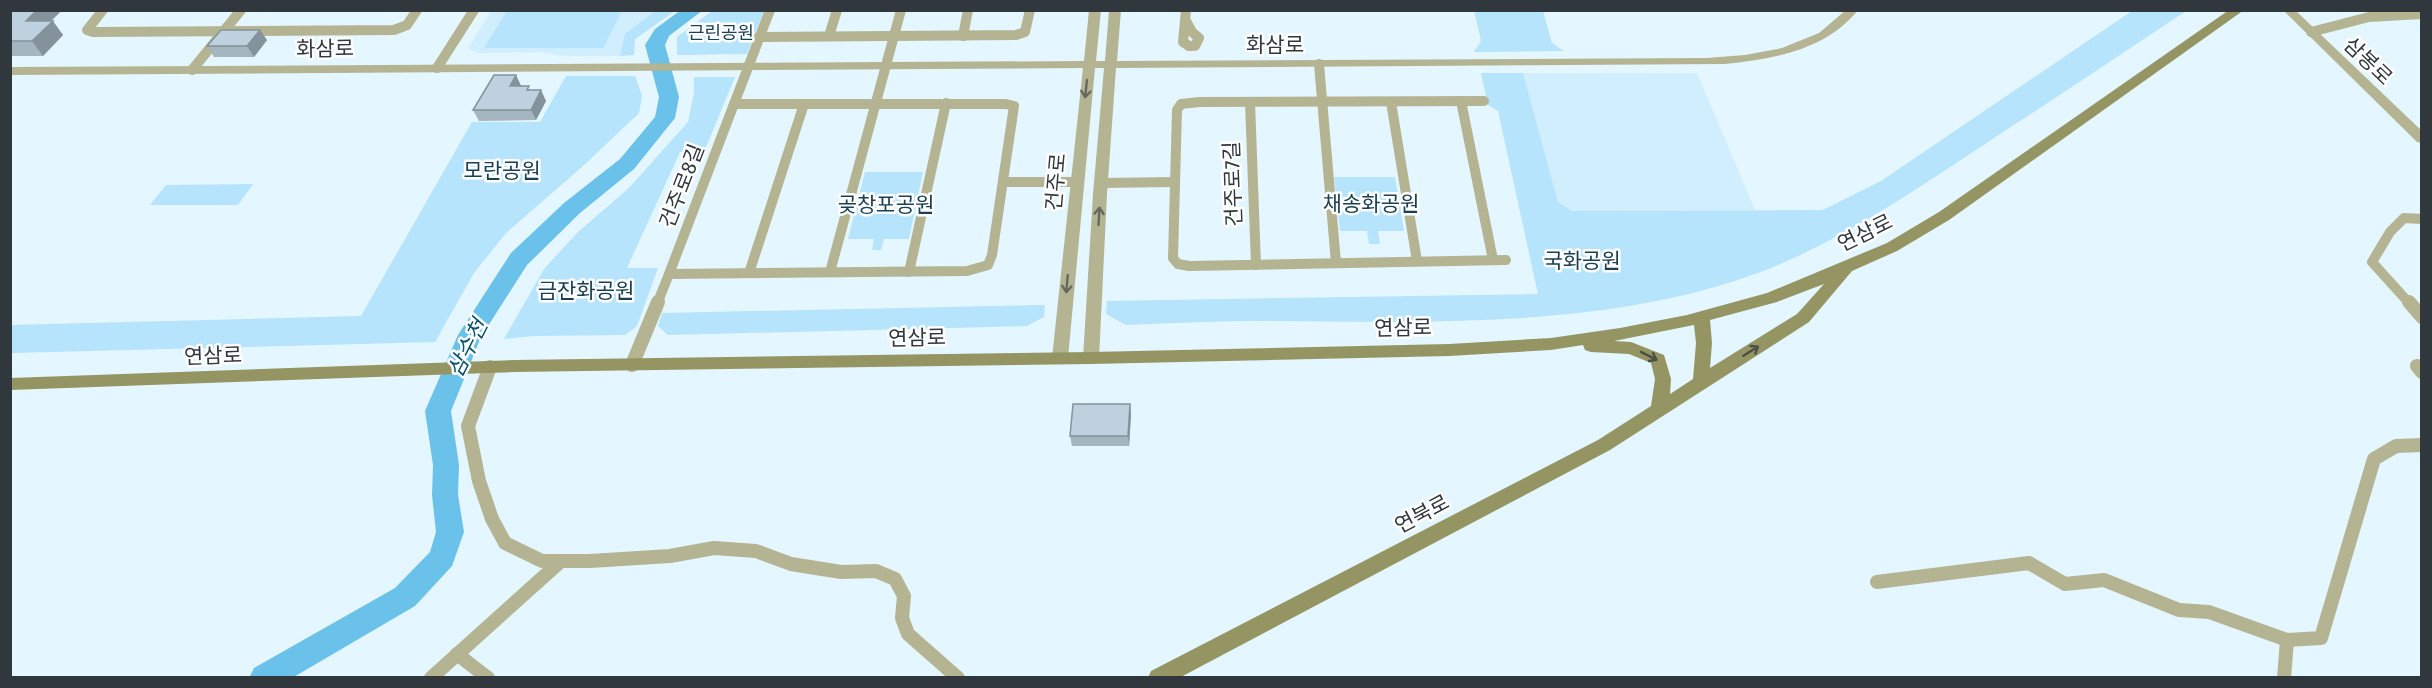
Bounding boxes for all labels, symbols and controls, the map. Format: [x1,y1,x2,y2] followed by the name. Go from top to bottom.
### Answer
[688,22,754,44] park label: 근린공원
[1246,32,1304,58] street label: 화삼로
[2338,32,2398,90] street label: 삼봉로
[296,35,354,63] street label: 화삼로
[1080,79,1091,99] one-way arrow
[654,140,710,232] street label: 건주로8길
[1219,141,1247,227] street label: 건주로7길
[1041,152,1071,212] street label: 건주로
[463,158,541,184] park label: 모란공원
[1323,191,1419,217] park label: 채송화공원
[838,192,934,218] park label: 곶창포공원
[1094,206,1105,226] one-way arrow
[1833,209,1897,257] street label: 연삼로
[1543,248,1621,274] park label: 국화공원
[1061,273,1072,293] one-way arrow
[538,278,634,304] park label: 금잔화공원
[442,313,495,381] water label: 삼수천
[1374,314,1432,342] street label: 연삼로
[888,324,946,352] street label: 연삼로
[184,342,242,370] street label: 연삼로
[1742,344,1759,357] one-way arrow
[1640,350,1657,362] one-way arrow
[1390,489,1454,539] street label: 연북로

